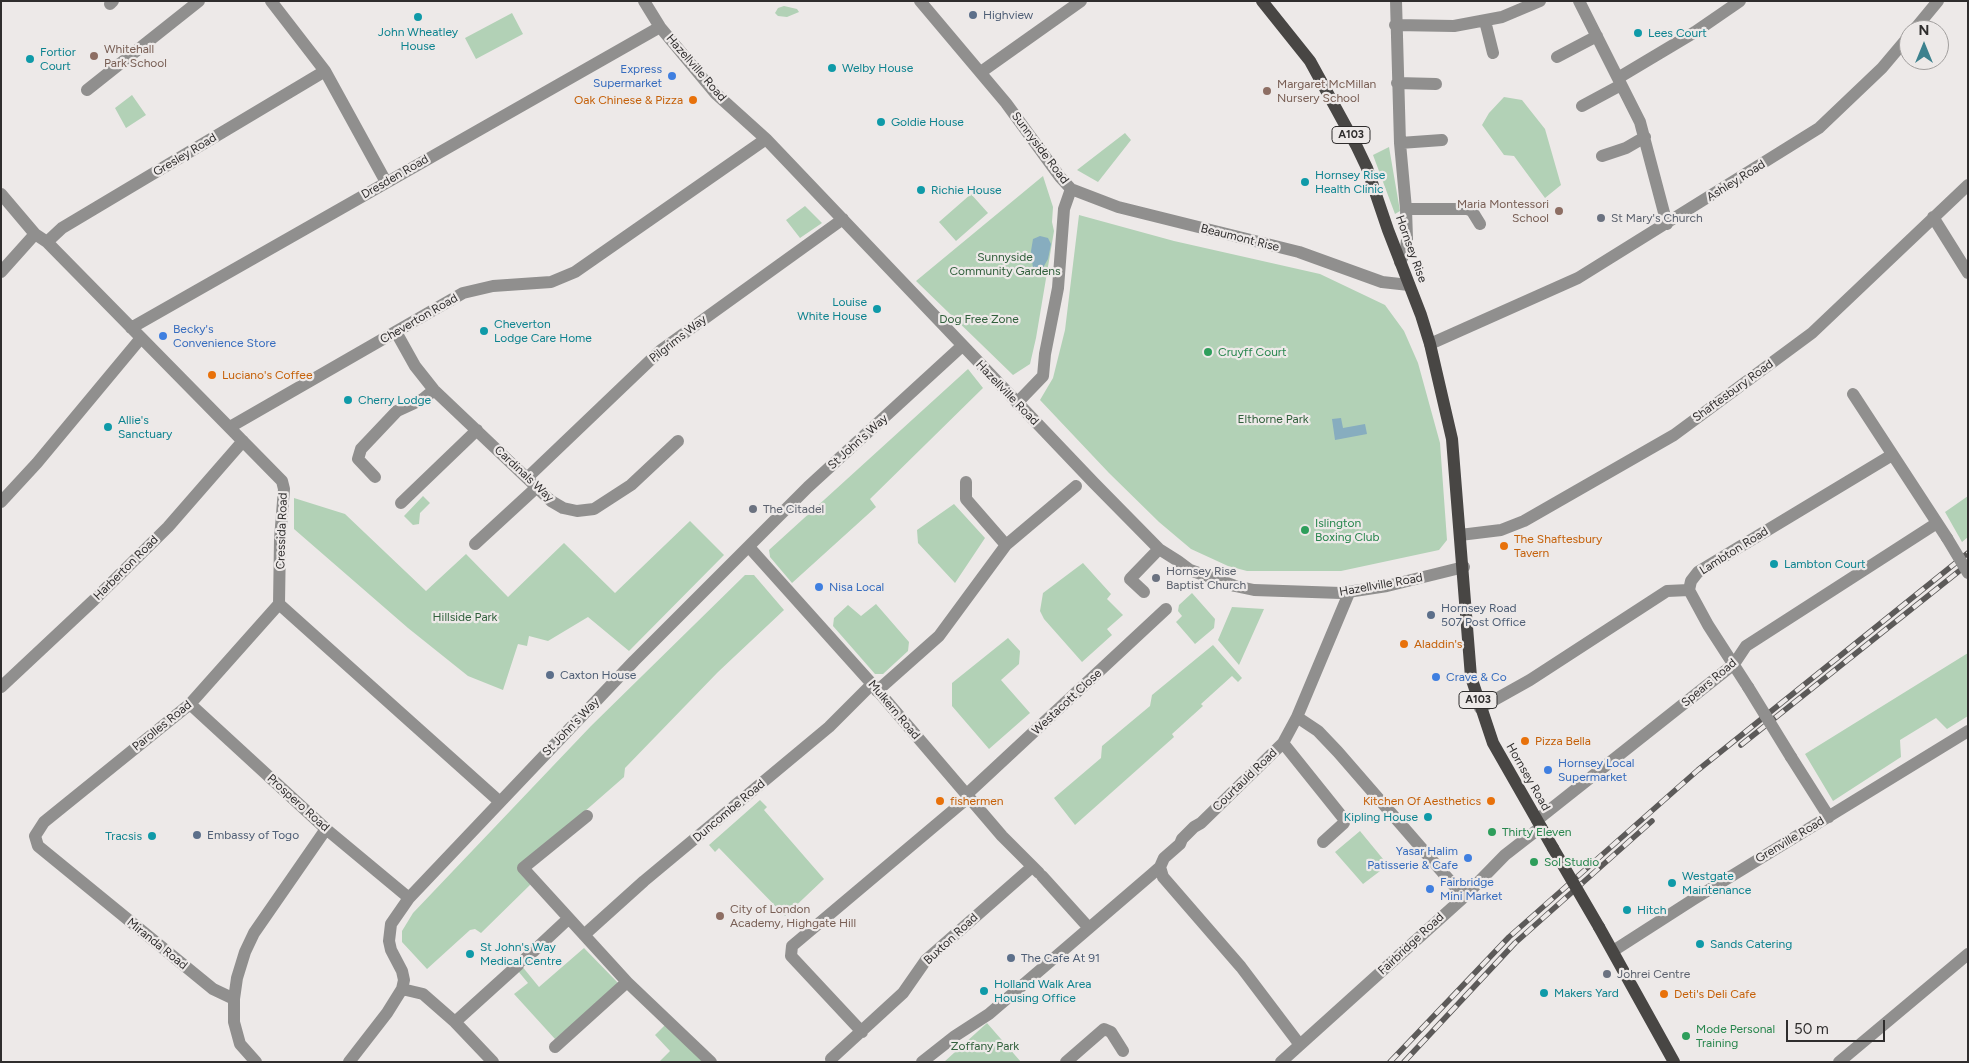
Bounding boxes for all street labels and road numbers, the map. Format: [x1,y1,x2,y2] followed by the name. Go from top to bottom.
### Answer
[663,31,729,105] street label: Hazellville Road
[1008,109,1072,187] street label: Sunnyside Road
[1332,126,1370,144] road number: A103
[151,130,219,180] street label: Gresley Road
[359,152,431,202] street label: Dresden Road
[1704,157,1768,205] street label: Ashley Road
[1392,213,1430,285] street label: Hornsey Rise
[1199,221,1281,255] street label: Beaumont Rise
[378,291,460,347] street label: Cheverton Road
[647,312,709,366] street label: Pilgrims Way
[1690,357,1776,425] street label: Shaftesbury Road
[973,358,1041,428] street label: Hazellville Road
[825,411,891,473] street label: St John's Way
[491,443,557,505] street label: Cardinals Way
[273,492,291,570] street label: Cressida Road
[1697,524,1771,578] street label: Lambton Road
[91,533,161,603] street label: Harberton Road
[1338,571,1424,599] street label: Hazellville Road
[1679,656,1739,710] street label: Spears Road
[1029,666,1105,738] street label: Westacott Close
[865,677,923,743] street label: Mulkern Road
[1459,692,1497,708] road number: A103
[540,695,602,759] street label: St John's Way
[130,698,194,754] street label: Parolles Road
[1503,741,1553,813] street label: Hornsey Road
[1210,746,1280,814] street label: Courtauld Road
[264,771,332,835] street label: Prospero Road
[690,777,768,845] street label: Duncombe Road
[1753,814,1827,866] street label: Grenville Road
[921,910,981,968] street label: Buxton Road
[1375,910,1447,978] street label: Fairbridge Road
[124,915,190,973] street label: Miranda Road

